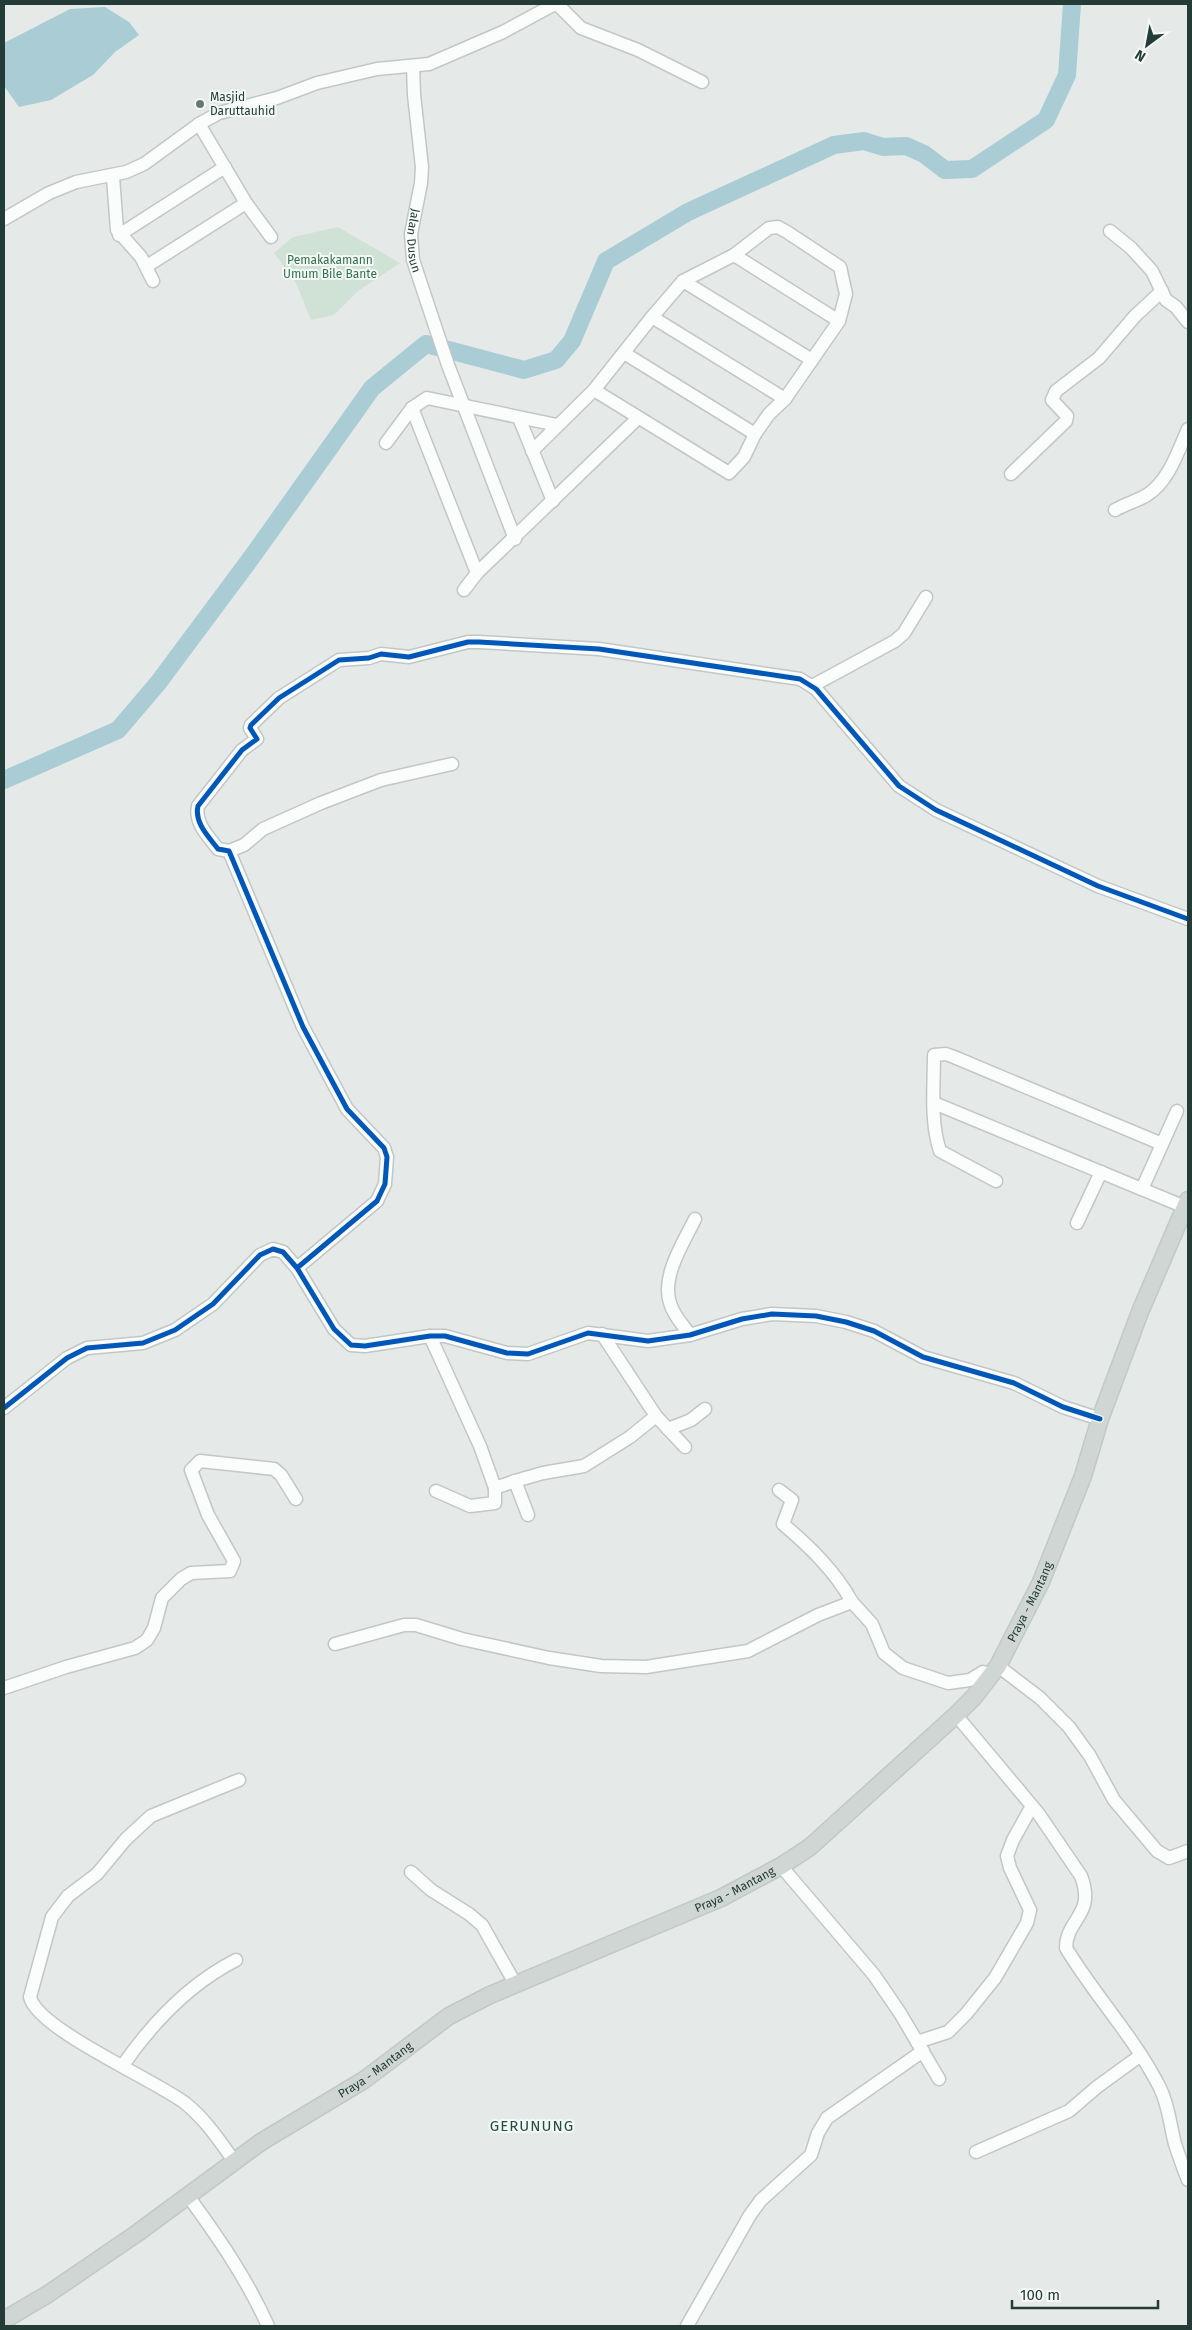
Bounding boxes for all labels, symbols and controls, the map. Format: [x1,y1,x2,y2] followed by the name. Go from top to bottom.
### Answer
[1122,20,1172,70] north arrow
[1132,46,1149,65] text: N
[210,90,275,118] place label: Masjid Daruttauhid
[194,98,206,110] marker: Masjid Daruttauhid
[404,207,424,274] street label: Jalan Dusun
[283,253,377,281] park label: Pemakakamann Umum Bile Bante
[1004,1559,1056,1644] street label: Praya - Mantang
[693,1863,778,1915] street label: Praya - Mantang
[336,2039,416,2101] street label: Praya - Mantang
[490,2117,574,2135] district label: GERUNUNG
[1012,2278,1158,2310] scale bar
[1020,2286,1060,2304] text: 100 m

